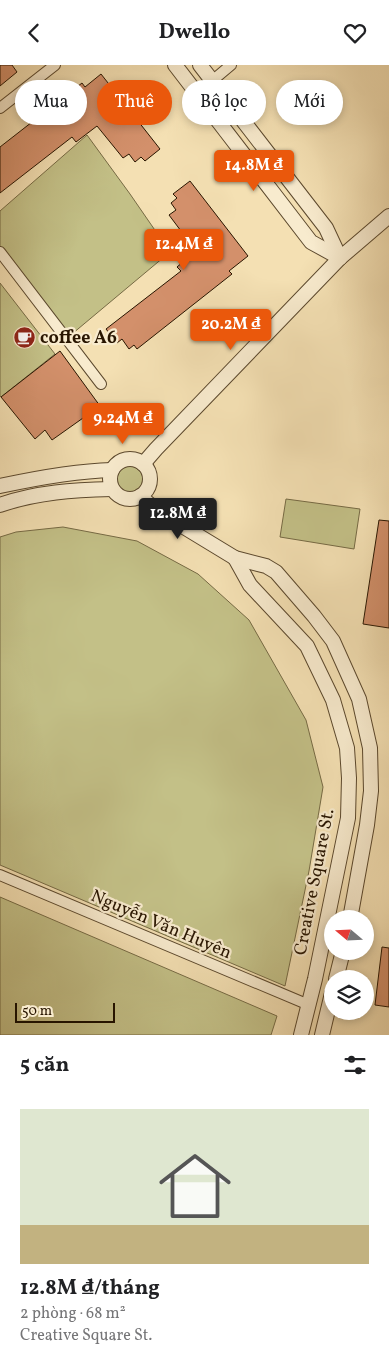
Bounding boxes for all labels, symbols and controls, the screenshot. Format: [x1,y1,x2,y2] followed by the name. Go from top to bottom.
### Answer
[159,17,230,48] text: Dwello
[20,19,48,47] icon: back
[341,19,369,47] icon: heart
[15,80,87,125] chip: Mua
[97,80,172,125] chip: Thuê
[182,80,266,125] chip: Bộ lọc
[276,80,343,125] chip: Mới
[208,149,300,192] pin: 14.8M ₫
[225,155,283,177] text: 14.8M ₫
[138,229,230,271] pin: 12.4M ₫
[155,234,213,256] text: 12.4M ₫
[185,309,277,351] pin: 20.2M ₫
[201,314,261,336] text: 20.2M ₫
[12,326,36,350] cafe icon: coffee A6
[40,326,117,351] place label: coffee A6
[77,403,169,445] pin: 9.24M ₫
[93,408,153,430] text: 9.24M ₫
[132,497,224,540] pin: 12.8M ₫
[150,503,206,525] text: 12.8M ₫
[289,807,341,957] street label: Creative Square St.
[87,884,236,966] street label: Nguyễn Văn Huyên
[324,910,374,960] north arrow
[324,910,374,1020] map controls
[324,970,374,1020] button: layers
[15,1000,115,1023] scale bar
[22,1002,52,1021] text: 50 m
[20,1051,69,1080] text: 5 căn
[341,1051,369,1079] icon: filters
[150,1141,240,1231] icon: home
[20,1274,160,1303] text: 12.8M ₫/tháng
[20,1303,126,1325] text: 2 phòng · 68 m²
[20,1325,152,1347] text: Creative Square St.

